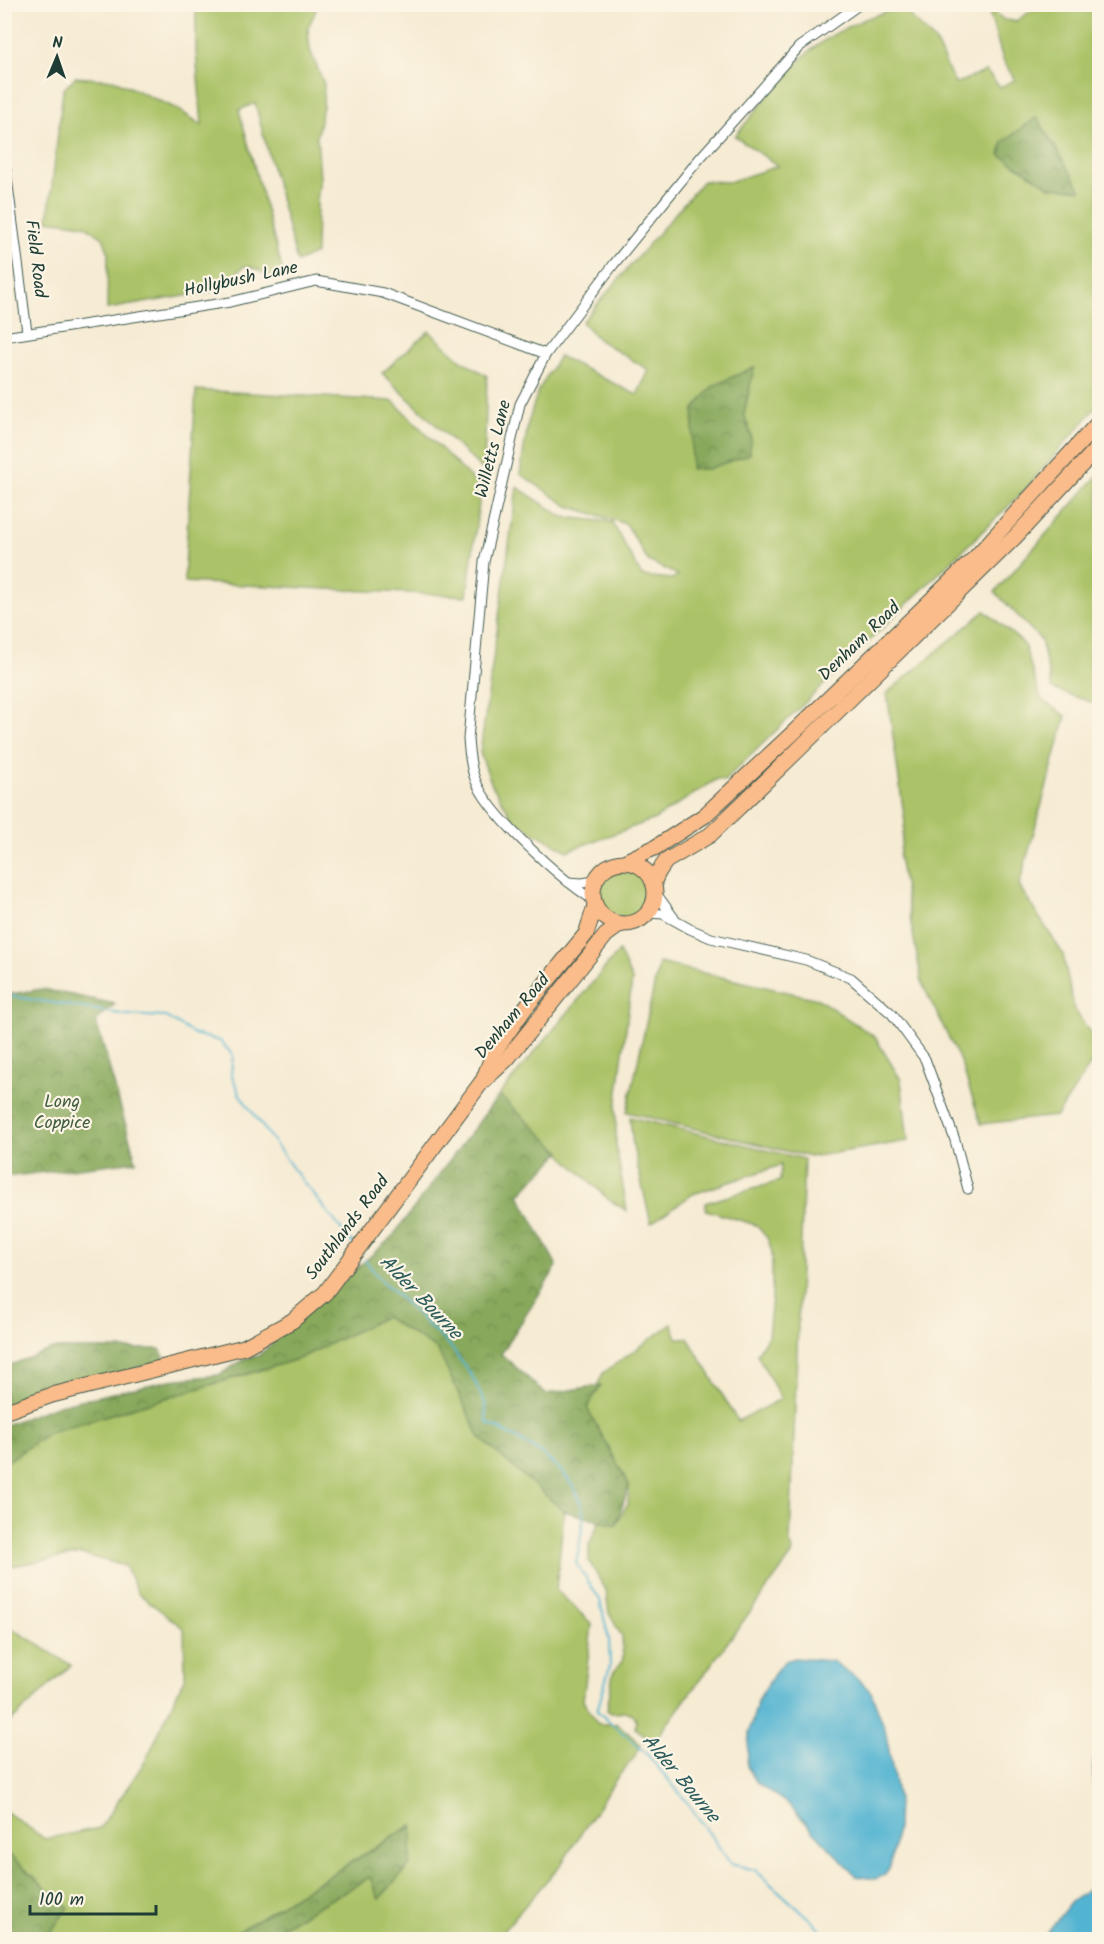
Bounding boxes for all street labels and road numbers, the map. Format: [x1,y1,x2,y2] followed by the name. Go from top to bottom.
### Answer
[16,218,54,301] street label: Field Road
[181,254,301,306] street label: Hollybush Lane
[468,397,520,501] street label: Willetts Lane
[812,594,909,689] street label: Denham Road
[468,967,559,1067] street label: Denham Road
[299,1168,398,1287] street label: Southlands Road

